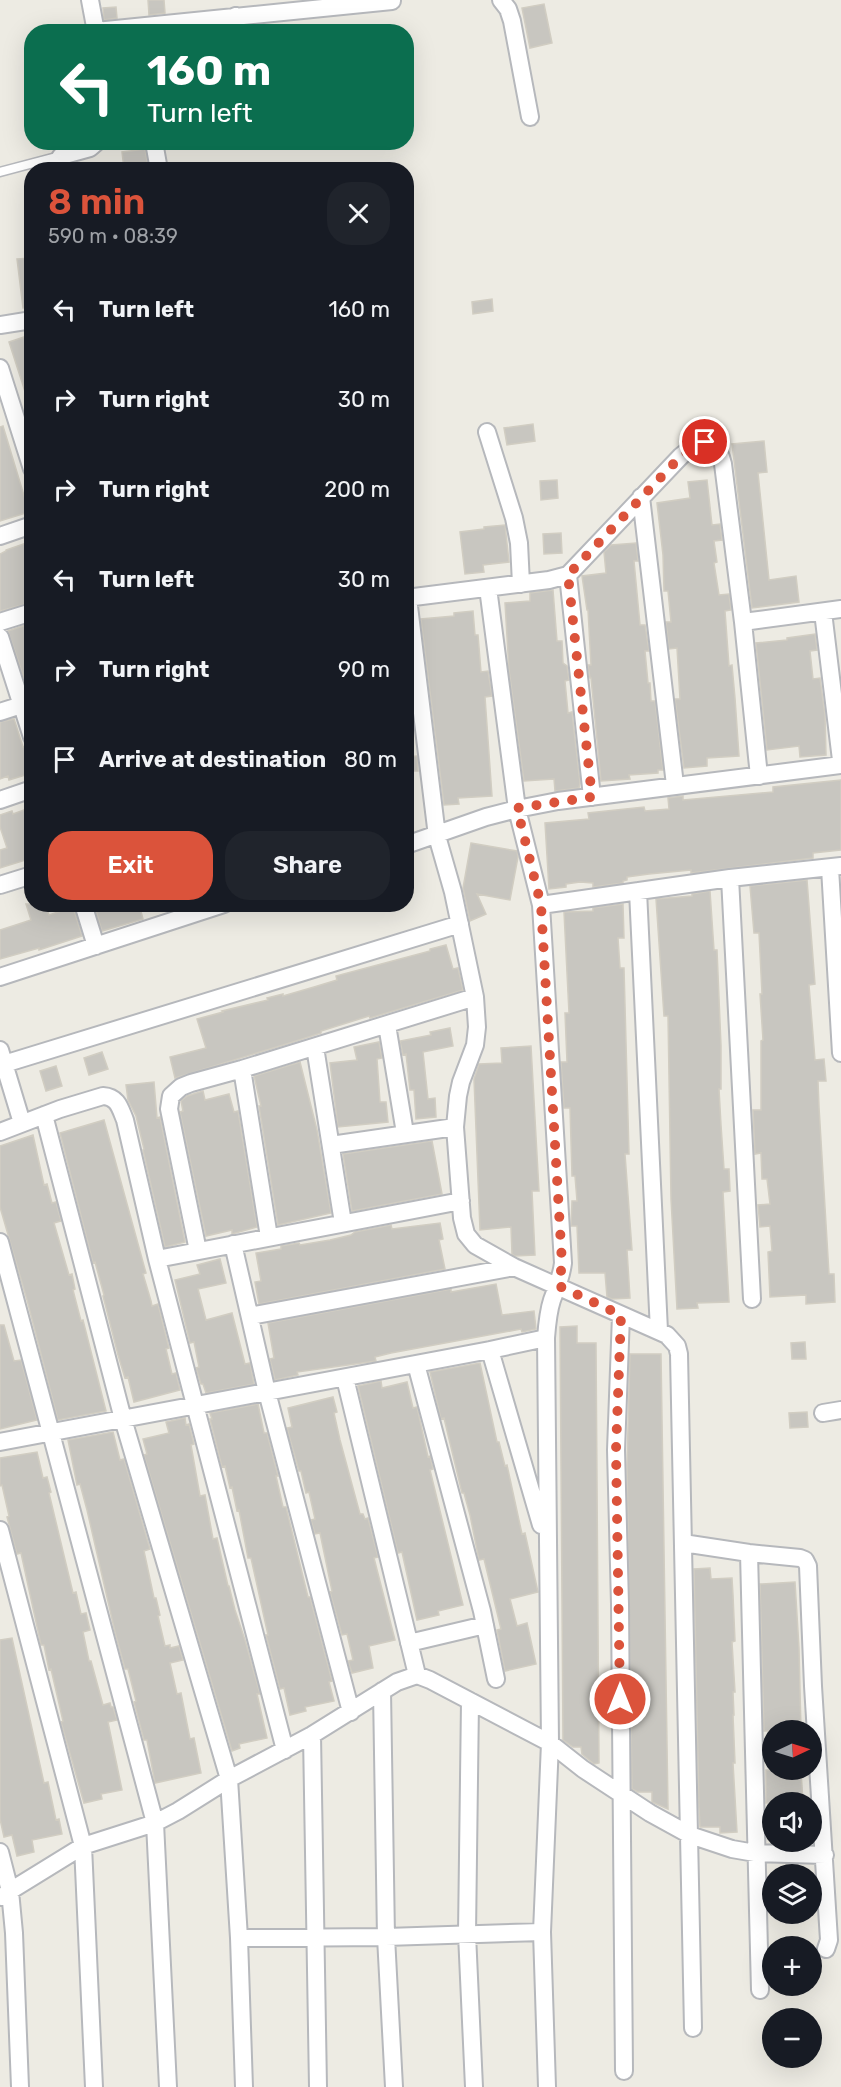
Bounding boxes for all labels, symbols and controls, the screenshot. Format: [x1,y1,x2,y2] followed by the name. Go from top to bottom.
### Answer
[147,46,271,96] text: 160 m
[48,48,126,126] icon: left
[147,97,252,129] text: Turn left
[48,180,145,223] text: 8 min
[327,182,390,245] button: close
[48,224,178,248] text: 590 m · 08:39
[48,293,81,326] icon: left
[99,296,194,323] text: Turn left
[328,296,390,323] text: 160 m
[48,383,81,416] icon: right
[99,386,209,413] text: Turn right
[338,386,390,413] text: 30 m
[679,416,730,467] pin
[688,425,721,458] icon: arrive
[48,473,81,506] icon: right
[99,476,209,503] text: Turn right
[324,476,390,503] text: 200 m
[48,563,81,596] icon: left
[99,566,194,593] text: Turn left
[338,566,390,593] text: 30 m
[48,653,81,686] icon: right
[99,656,209,683] text: Turn right
[338,656,390,683] text: 90 m
[48,743,81,776] icon: arrive
[99,746,326,773] text: Arrive at destination
[344,746,397,773] text: 80 m
[48,831,213,900] button: Exit
[225,831,390,900] button: Share
[588,1667,652,1731] position arrow
[762,1720,822,1780] north arrow
[762,1720,822,2068] map controls
[762,1792,822,1852] button: sound
[762,1864,822,1924] button: layers
[762,1936,822,1996] button: +
[762,2008,822,2068] button: −

